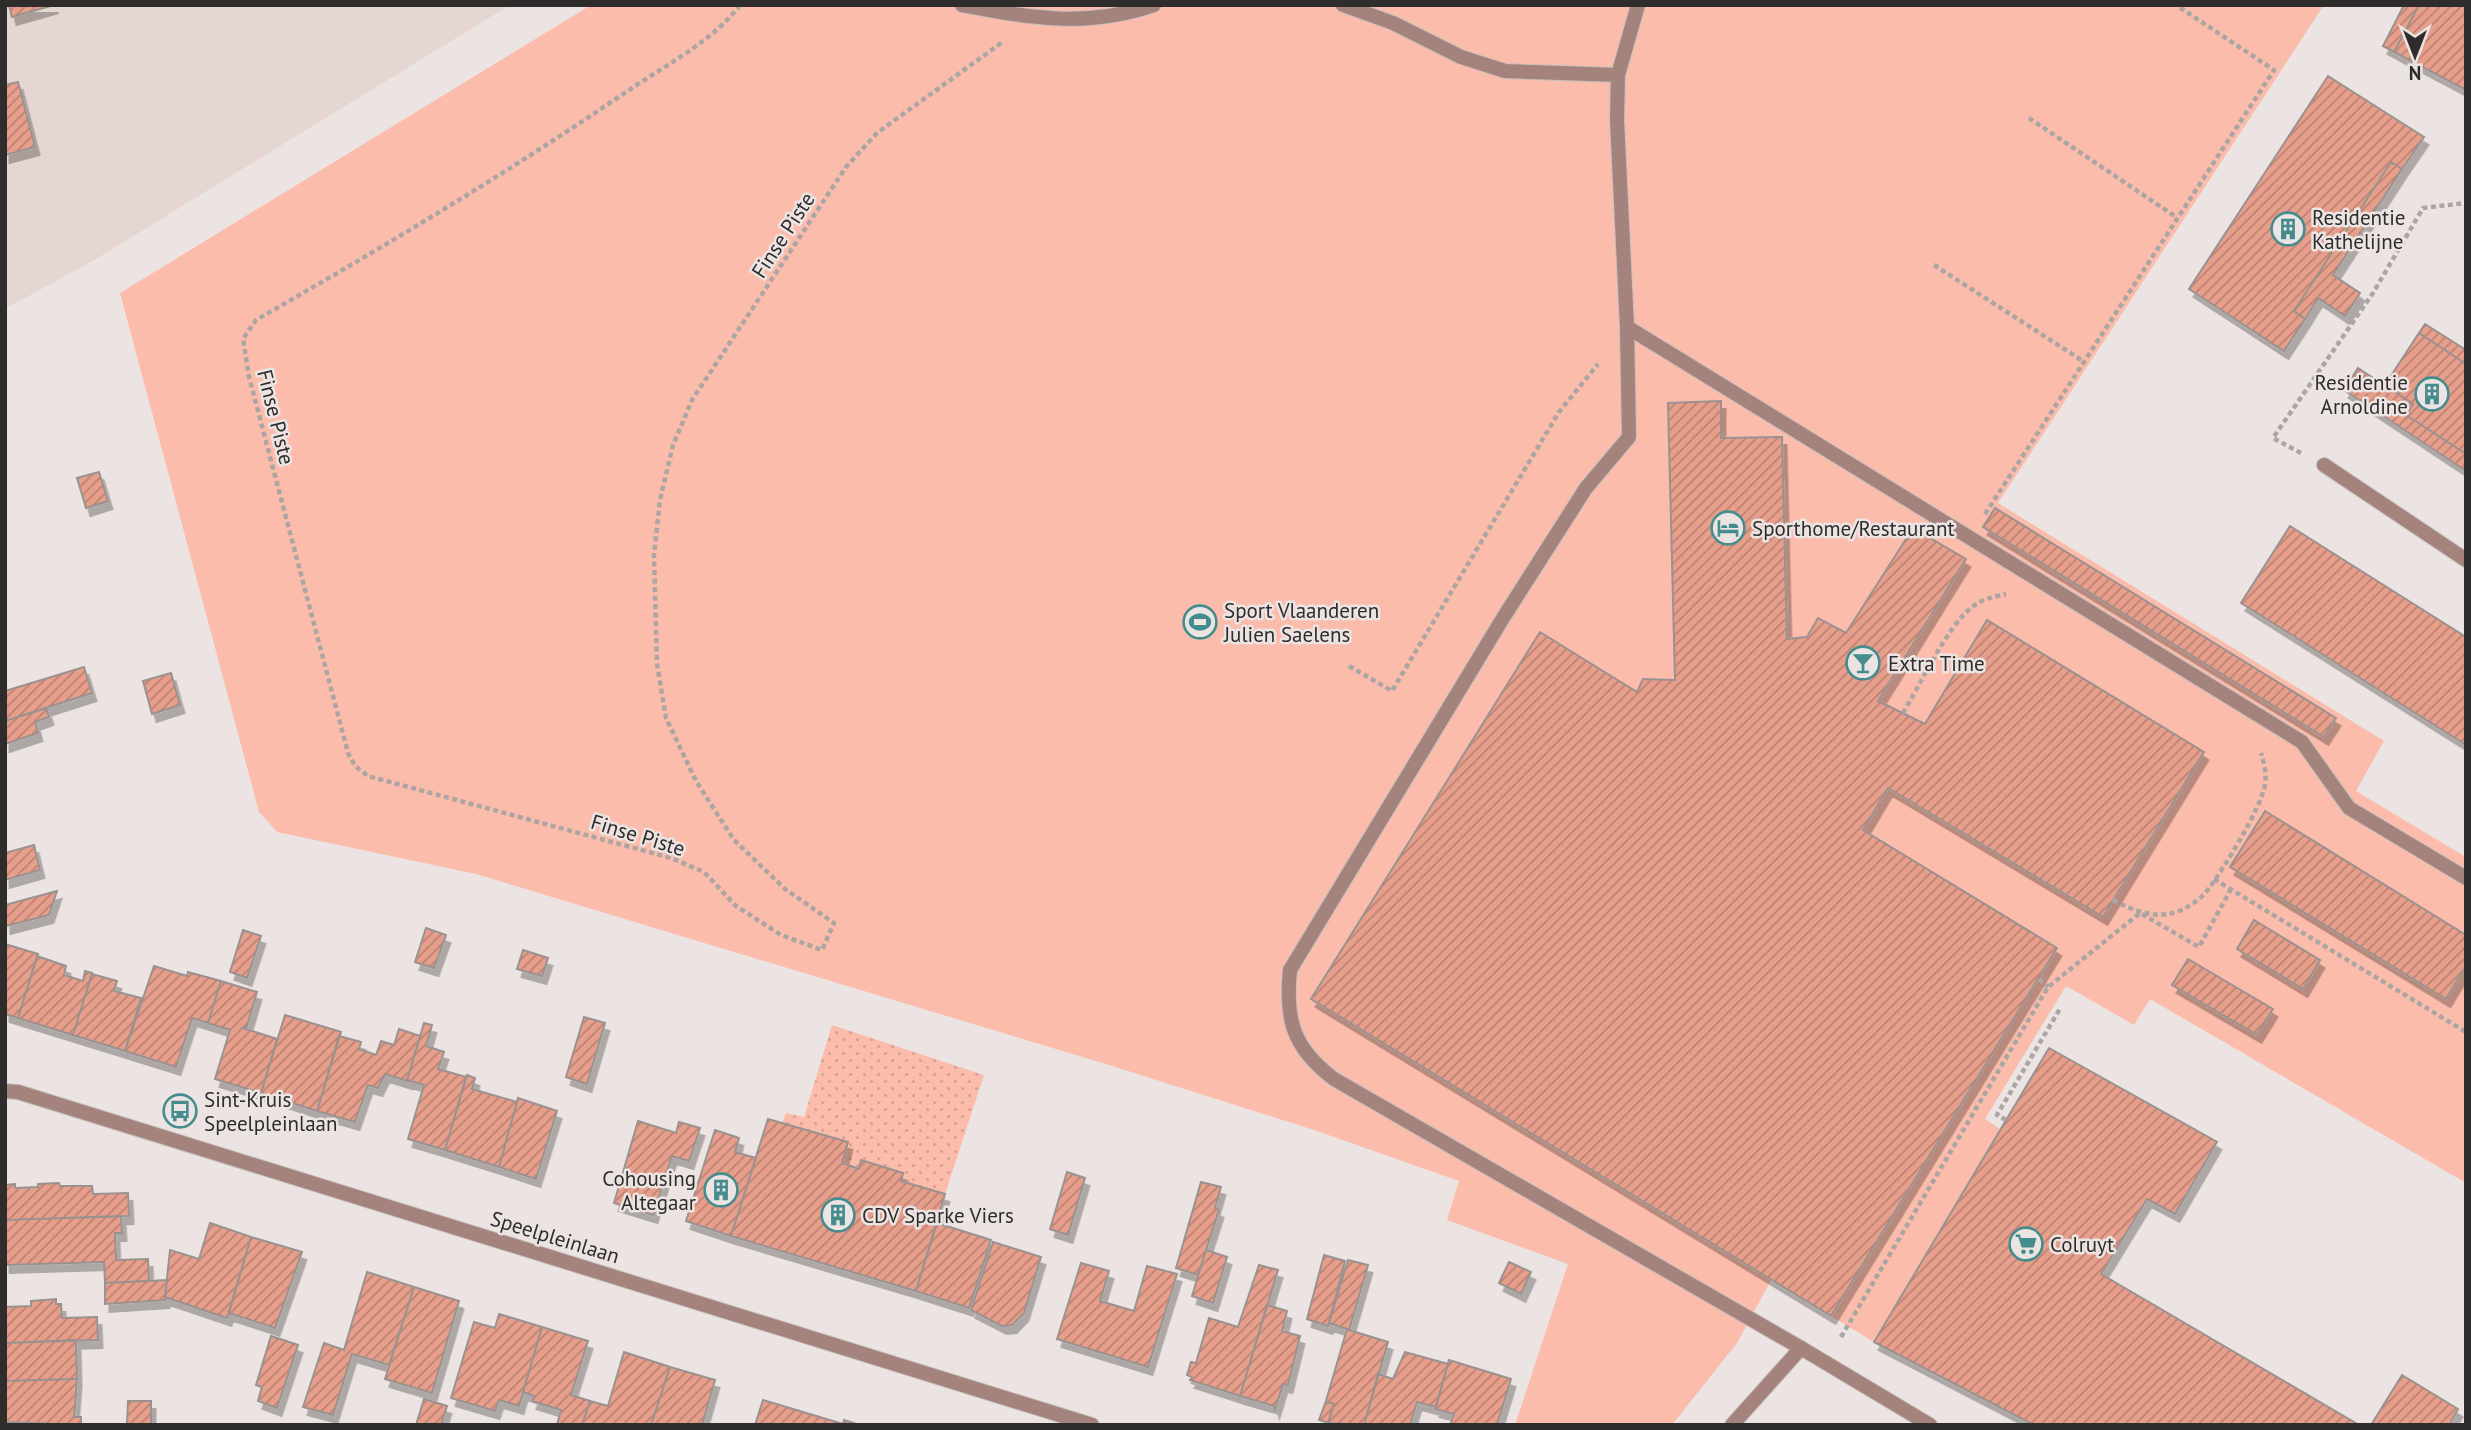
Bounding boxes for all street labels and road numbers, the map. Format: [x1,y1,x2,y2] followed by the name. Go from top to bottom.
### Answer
[745,187,821,283] street label: Finse Piste
[251,367,301,467] street label: Finse Piste
[588,808,688,862] street label: Finse Piste
[487,1205,623,1269] street label: Speelpleinlaan

